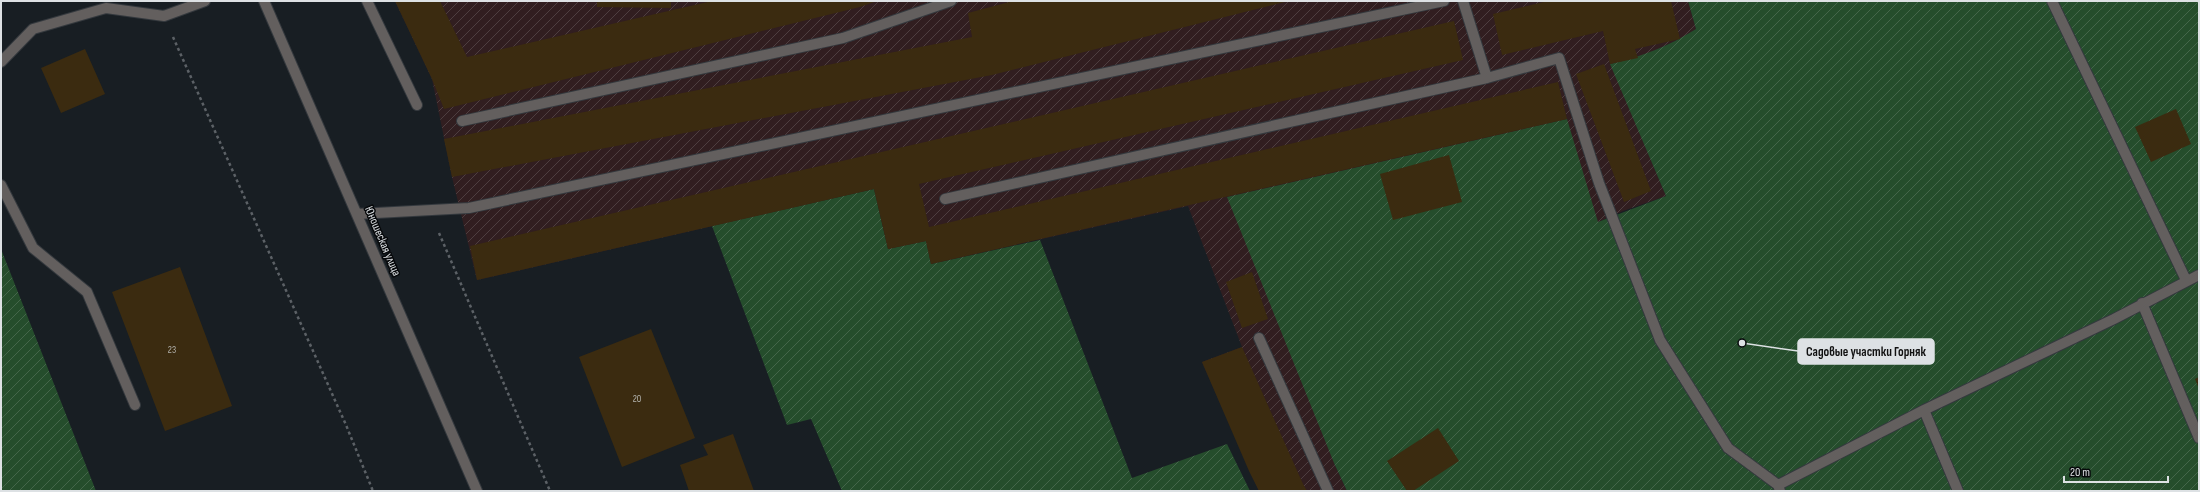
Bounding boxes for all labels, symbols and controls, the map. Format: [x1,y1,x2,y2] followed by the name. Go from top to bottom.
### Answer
[361,204,404,279] street label: Юношеская улица
[1798,339,1934,364] callout: Садовые участки Горняк
[168,344,176,356] house number: 23
[1806,344,1926,360] text: Садовые участки Горняк
[633,393,641,405] house number: 20
[2064,458,2168,484] scale bar
[2070,465,2090,480] text: 20 m

